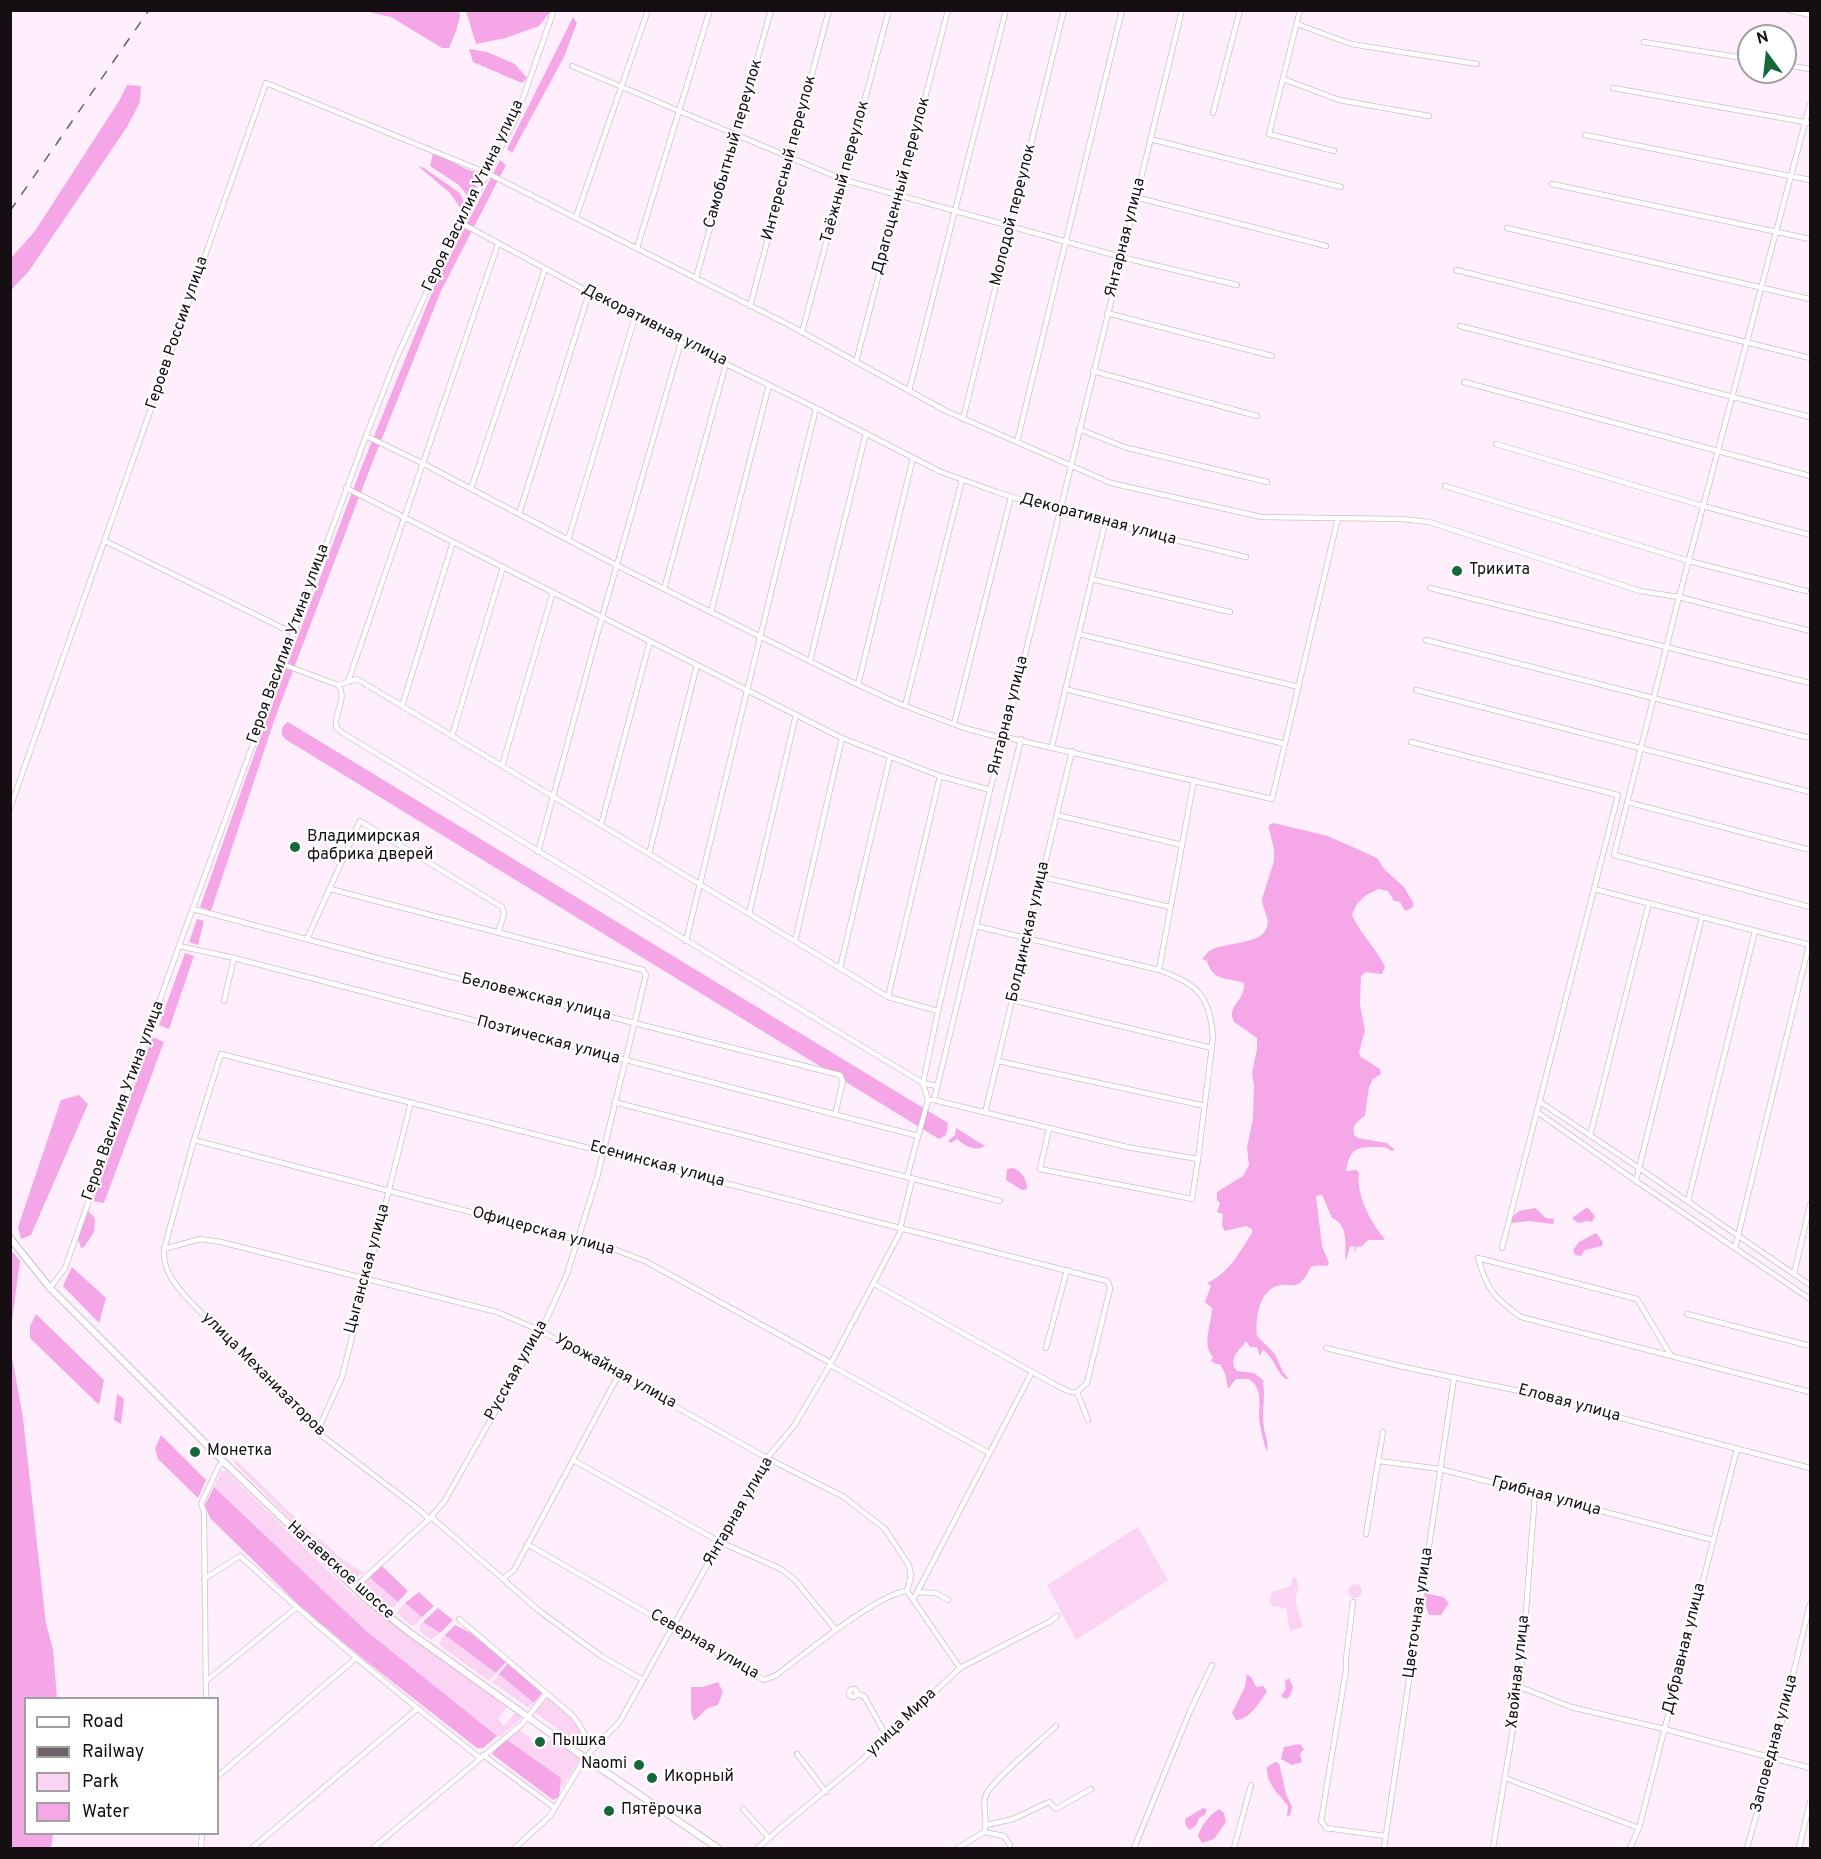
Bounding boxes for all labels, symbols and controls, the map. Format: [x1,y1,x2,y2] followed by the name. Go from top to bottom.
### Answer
[1737,24,1797,84] north arrow
[1755,27,1771,50] text: N
[701,57,767,231] street label: Самобытный переулок
[759,73,821,243] street label: Интересный переулок
[869,95,935,277] street label: Драгоценный переулок
[419,97,529,295] street label: Героя Василия Утина улица
[818,99,874,245] street label: Таёжный переулок
[987,142,1041,288] street label: Молодой переулок
[1102,176,1150,300] street label: Янтарная улица
[143,254,213,412] street label: Героев России улица
[578,281,730,371] street label: Декоративная улица
[1018,490,1178,550] street label: Декоративная улица
[244,542,334,746] street label: Героя Василия Утина улица
[1469,561,1530,581] place label: Трикита
[1450,564,1464,578] marker: Трикита
[985,654,1033,778] street label: Янтарная улица
[307,828,433,866] place label: Владимирская фабрика дверей
[288,840,302,854] marker: Владимирская фабрика дверей
[1003,860,1055,1004] street label: Болдинская улица
[459,970,613,1026] street label: Беловежская улица
[79,999,169,1203] street label: Героя Василия Утина улица
[474,1013,622,1069] street label: Поэтическая улица
[587,1138,727,1192] street label: Есенинская улица
[341,1202,395,1336] street label: Цыганская улица
[470,1204,616,1260] street label: Офицерская улица
[197,1309,329,1441] street label: улица Механизаторов
[482,1318,552,1424] street label: Русская улица
[551,1331,679,1413] street label: Урожайная улица
[1516,1381,1622,1427] street label: Еловая улица
[207,1442,272,1462] place label: Монетка
[188,1445,202,1459] marker: Монетка
[700,1454,778,1570] street label: Янтарная улица
[1489,1473,1603,1521] street label: Грибная улица
[282,1518,398,1624] street label: Нагаевское шоссе
[1400,1546,1438,1680] street label: Цветочная улица
[1659,1581,1711,1717] street label: Дубравная улица
[646,1606,762,1684] street label: Северная улица
[1503,1614,1535,1730] street label: Хвойная улица
[1747,1673,1803,1815] street label: Заповедная улица
[863,1685,941,1761] street label: улица Мира
[24,1697,219,1835] legend
[82,1711,124,1734] text: Road
[552,1732,606,1752] place label: Пышка
[533,1735,547,1749] marker: Пышка
[82,1741,144,1764] text: Railway
[581,1755,627,1775] place label: Naomi
[632,1758,646,1772] marker: Naomi
[664,1768,734,1788] place label: Икорный
[82,1771,119,1794] text: Park
[645,1771,659,1785] marker: Икорный
[82,1801,129,1824] text: Water
[621,1801,702,1821] place label: Пятёрочка
[602,1804,616,1818] marker: Пятёрочка

